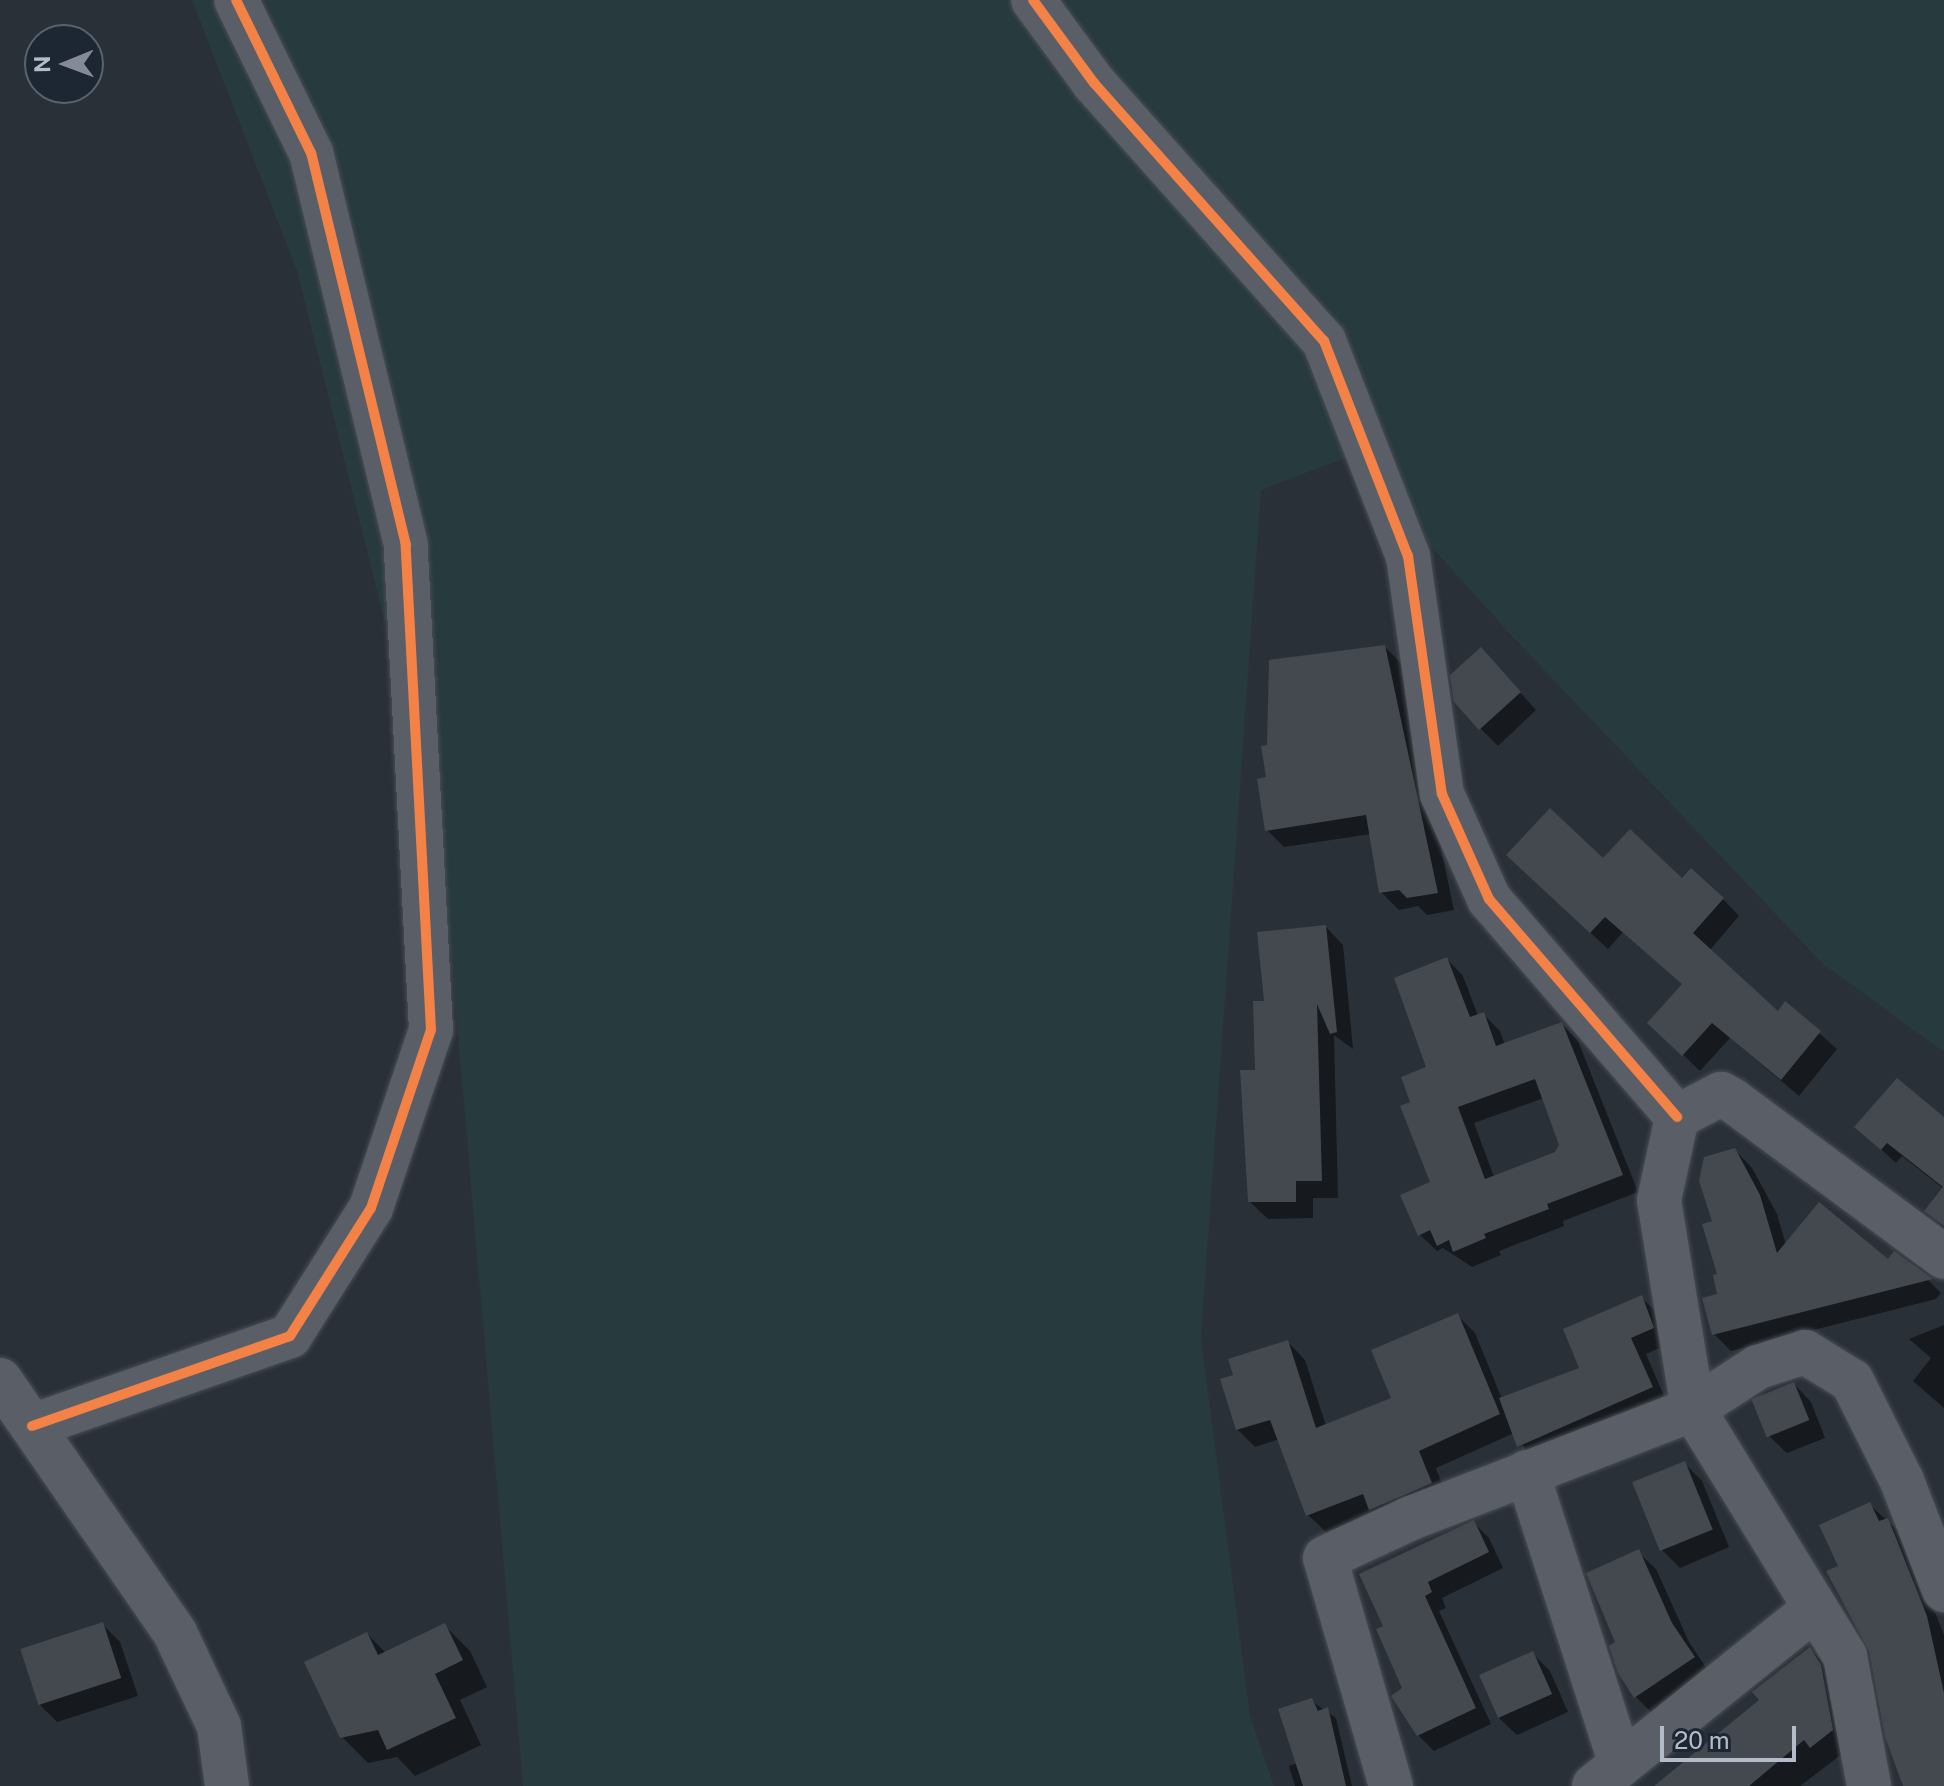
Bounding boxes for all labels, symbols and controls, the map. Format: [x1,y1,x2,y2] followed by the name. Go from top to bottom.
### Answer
[24,24,104,104] north arrow
[29,56,55,73] text: N
[1664,1710,1800,1760] scale bar
[1674,1726,1730,1754] text: 20 m

